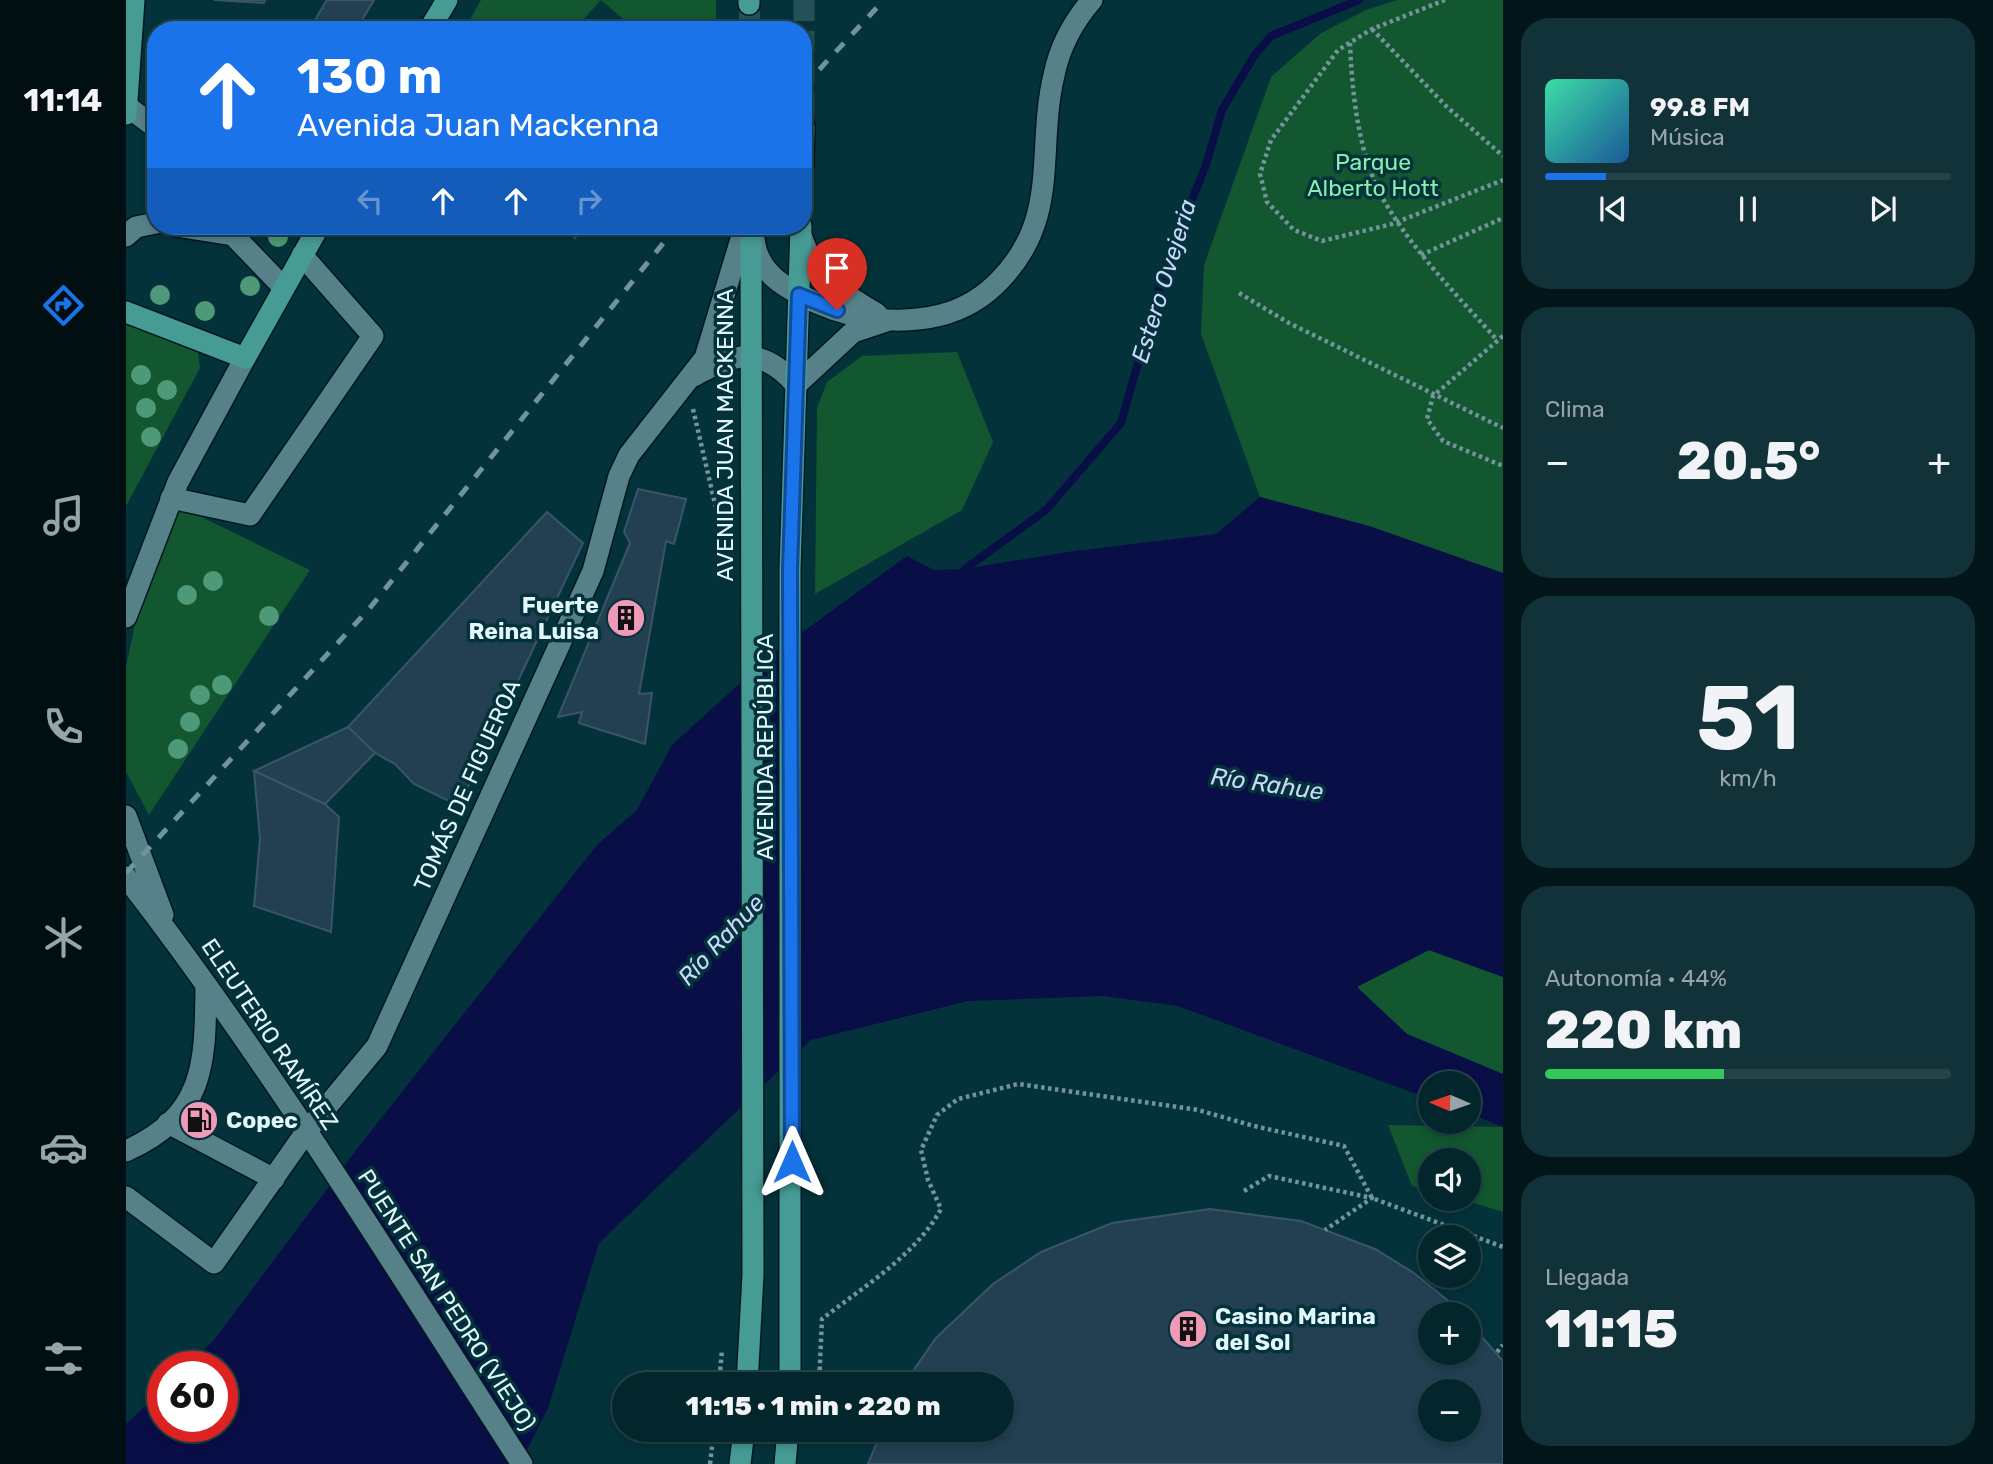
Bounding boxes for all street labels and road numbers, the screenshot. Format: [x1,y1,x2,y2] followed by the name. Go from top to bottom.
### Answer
[711,289,739,581] street label: AVENIDA JUAN MACKENNA
[751,634,779,860] street label: AVENIDA REPÚBLICA
[408,675,526,895] street label: TOMÁS DE FIGUEROA
[196,933,344,1135] street label: ELEUTERIO RAMÍREZ
[352,1164,542,1436] street label: PUENTE SAN PEDRO (VIEJO)

